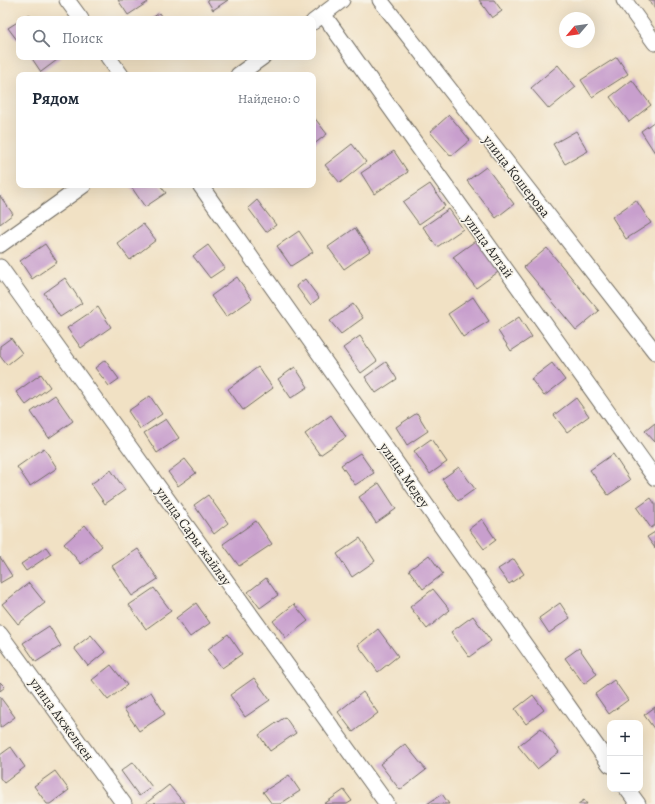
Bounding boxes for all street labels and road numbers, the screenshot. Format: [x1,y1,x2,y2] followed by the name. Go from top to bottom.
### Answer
[478,130,555,222] street label: улица Кошерова
[458,210,518,282] street label: улица Алтай
[374,438,435,512] street label: улица Медеу
[151,482,236,590] street label: улица Сары жайлау
[24,673,98,765] street label: улица Акжелкен

